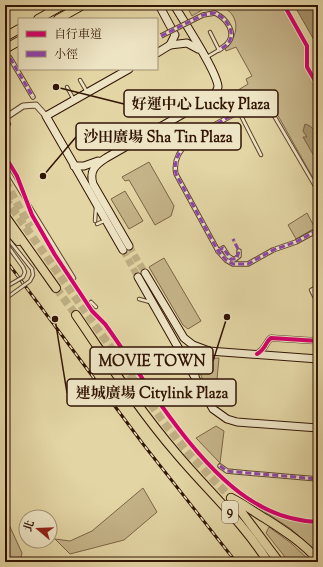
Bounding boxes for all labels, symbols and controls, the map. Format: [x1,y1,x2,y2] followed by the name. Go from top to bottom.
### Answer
[18,18,158,70] legend
[54,26,102,44] text: 自行車道
[54,46,78,64] text: 小徑
[124,90,278,117] callout: 好運中心 Lucky Plaza
[132,95,270,116] text: 好運中心 Lucky Plaza
[76,123,241,150] callout: 沙田廣場 Sha Tin Plaza
[83,128,233,149] text: 沙田廣場 Sha Tin Plaza
[90,347,213,374] callout: MOVIE TOWN
[99,352,205,373] text: MOVIE TOWN
[67,379,236,406] callout: 連城廣場 Citylink Plaza
[76,384,228,405] text: 連城廣場 Citylink Plaza
[222,501,238,523] road number: 9
[18,509,58,549] north arrow
[20,518,39,534] text: 北

